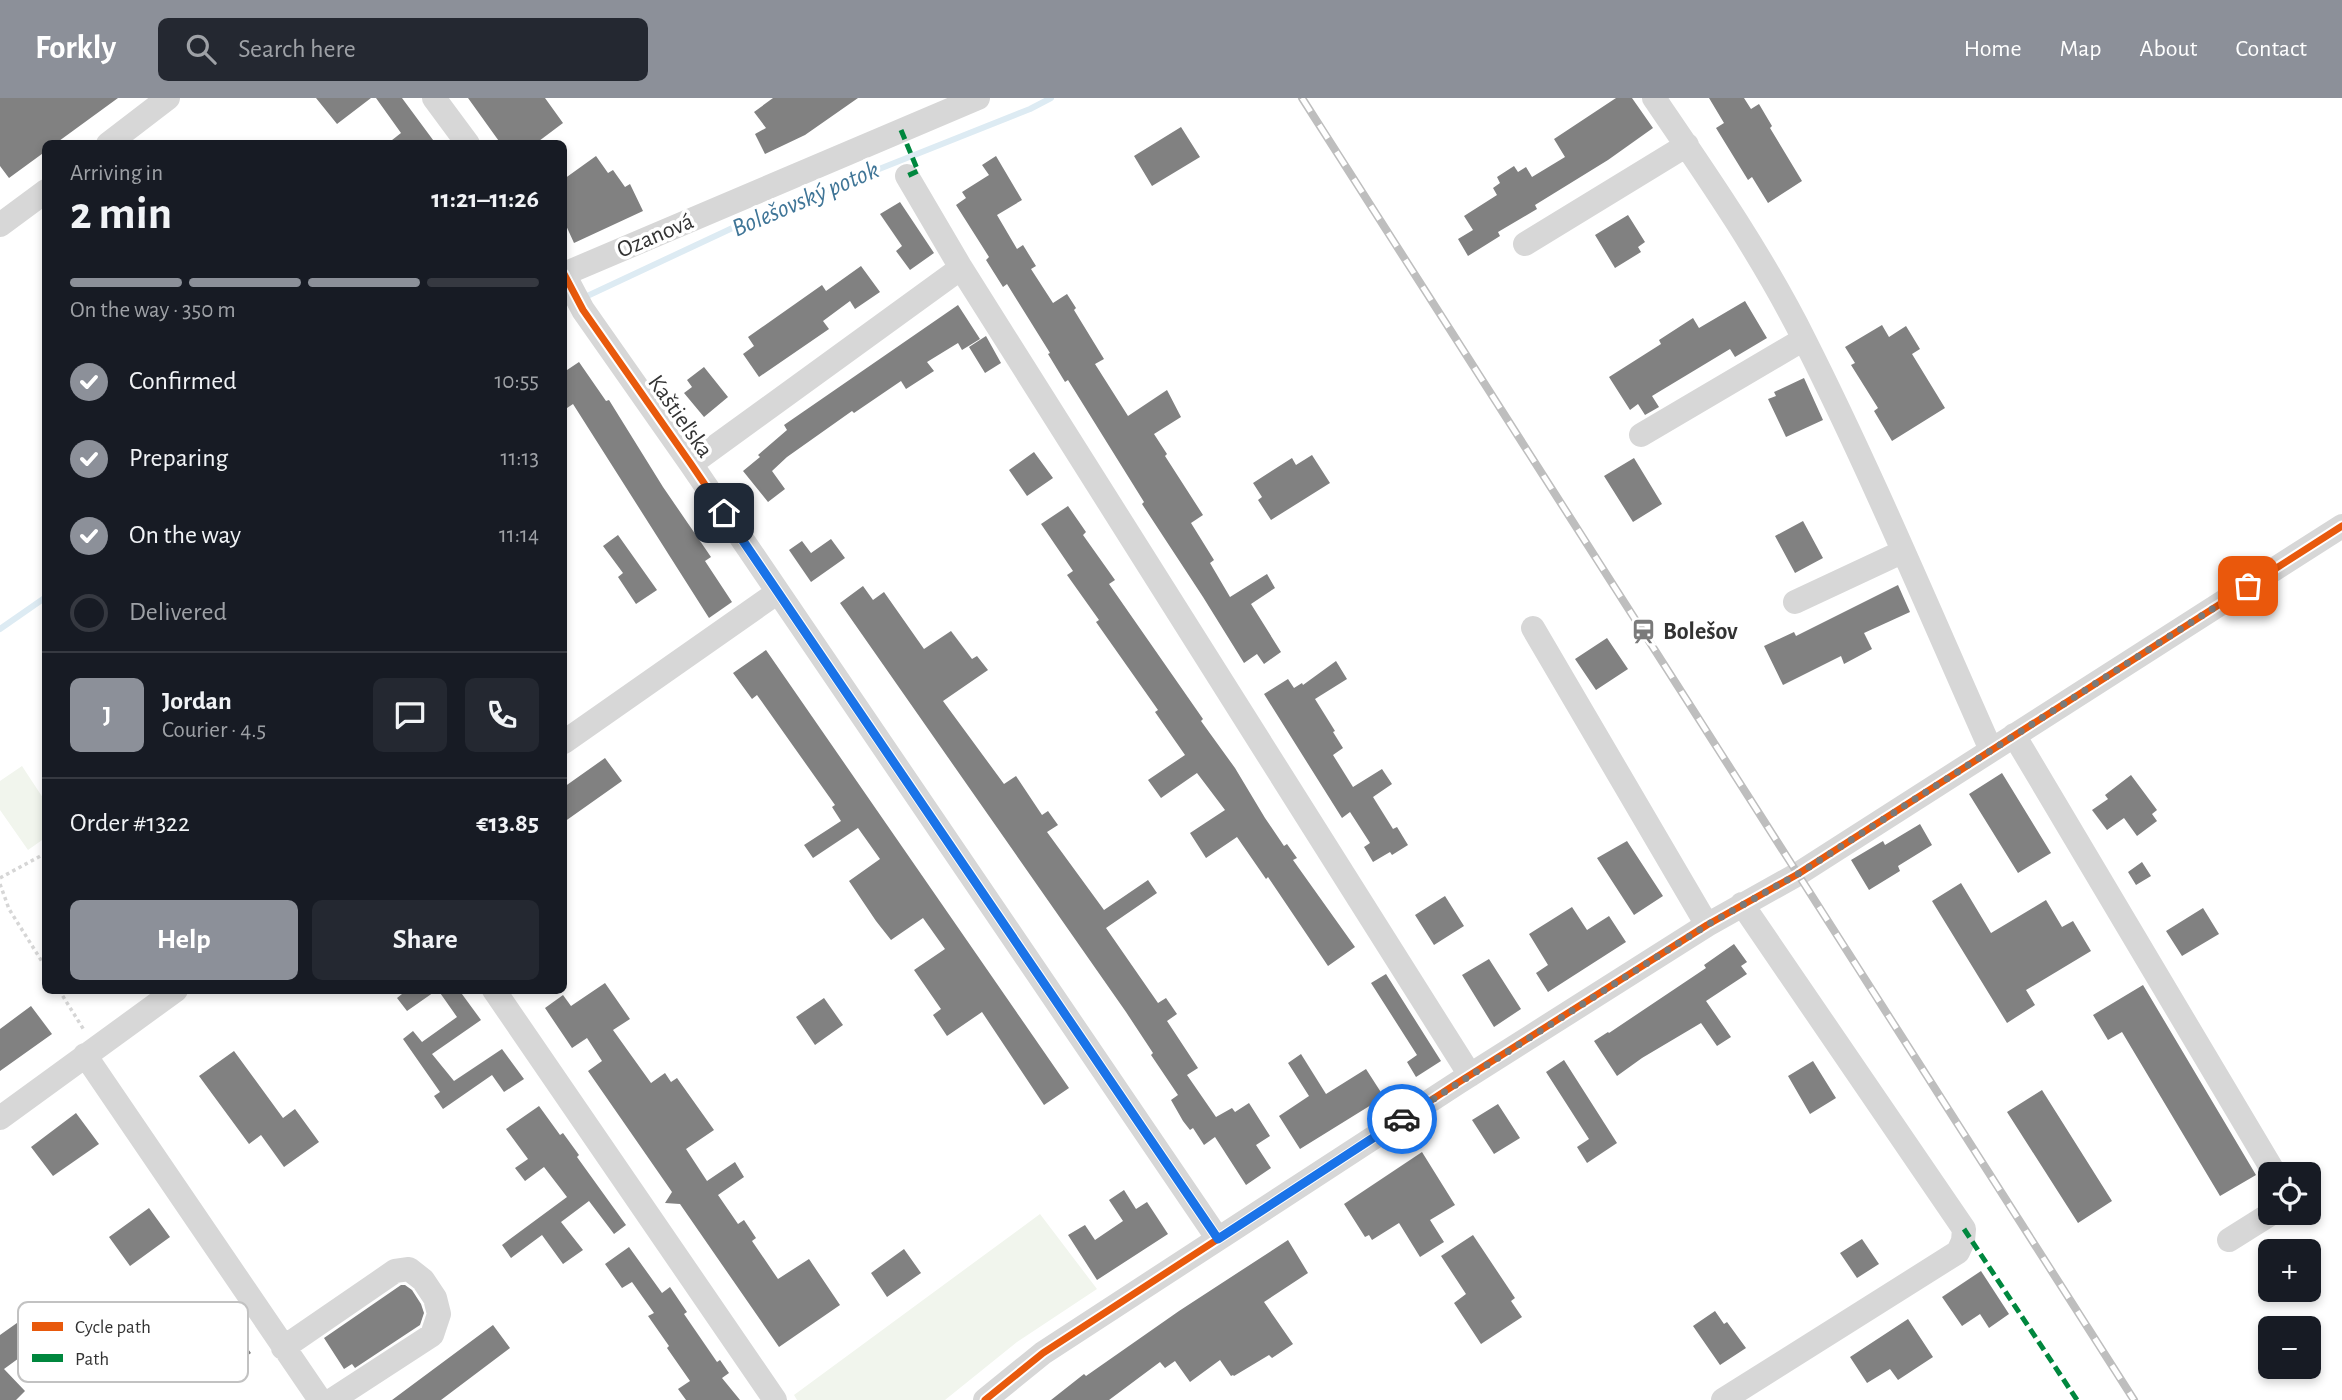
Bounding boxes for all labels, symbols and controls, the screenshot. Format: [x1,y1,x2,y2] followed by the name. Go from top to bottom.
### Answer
[158,18,648,81] search box
[182,30,220,68] icon: search
[35,32,116,65] text: Forkly
[238,36,356,62] text: Search here
[1964,37,2022,61] text: Home
[2060,37,2102,61] text: Map
[2140,37,2197,61] text: About
[2235,37,2307,61] text: Contact
[728,156,883,242] water label: Bolešovský potok
[70,162,163,185] text: Arriving in
[431,186,539,212] text: 11:21–11:26
[70,191,172,237] text: 2 min
[614,209,697,263] street label: Ozanová
[70,299,236,322] text: On the way · 350 m
[70,363,108,401] icon: check
[129,368,237,394] text: Confirmed
[494,370,539,393] text: 10:55
[643,371,717,462] street label: Kaštieľska
[70,440,108,478] icon: check
[129,445,228,471] text: Preparing
[501,447,539,470] text: 11:13
[694,483,754,543] pin
[705,494,743,532] icon: home
[70,517,108,555] icon: check
[129,522,241,548] text: On the way
[499,524,539,547] text: 11:14
[2218,556,2278,616] pin
[2229,567,2267,605] icon: bag
[129,599,227,625] text: Delivered
[1629,617,1657,645] station icon: Bolešov
[1663,620,1738,644] place label: Bolešov
[373,678,447,752] button: chat
[465,678,539,752] button: phone
[162,688,232,714] text: Jordan
[103,702,111,728] text: J
[162,719,266,742] text: Courier · 4.5
[70,810,190,836] text: Order #1322
[476,810,539,836] text: €13.85
[70,900,298,980] button: Help
[312,900,539,980] button: Share
[1367,1084,1437,1154] courier
[1383,1100,1421,1138] icon: car
[2258,1162,2321,1379] map controls
[2258,1162,2321,1225] button: locate
[2258,1239,2321,1302] button: +
[18,1302,248,1382] legend
[2258,1316,2321,1379] button: −
[75,1318,151,1337] text: Cycle path
[75,1350,109,1369] text: Path

